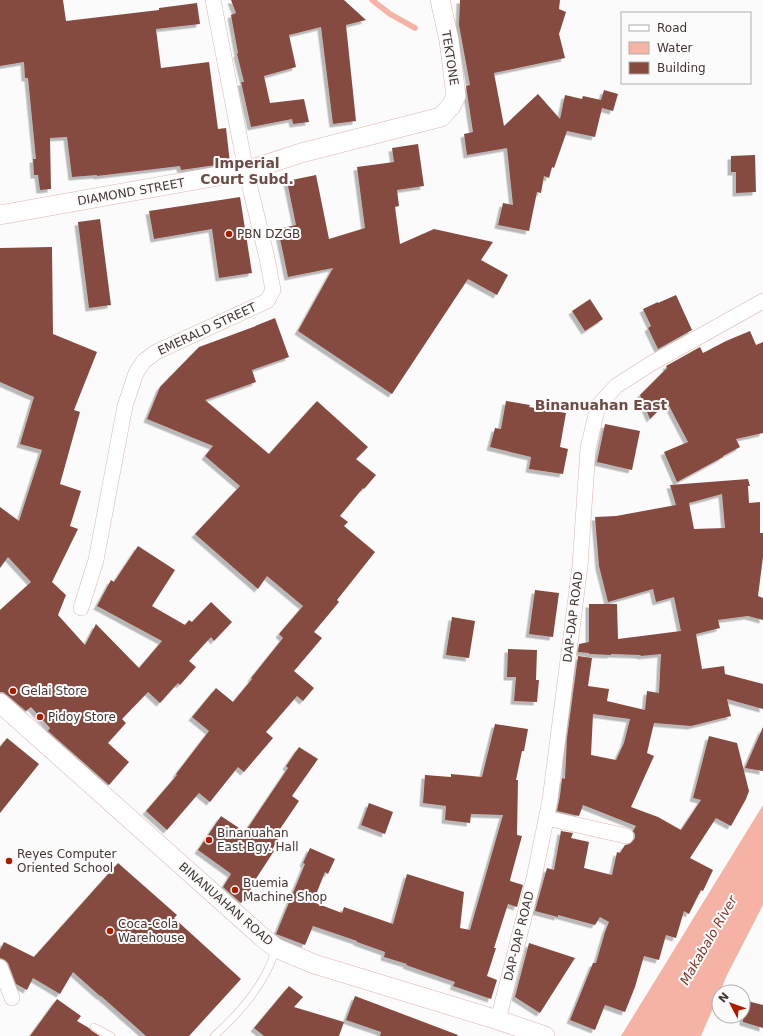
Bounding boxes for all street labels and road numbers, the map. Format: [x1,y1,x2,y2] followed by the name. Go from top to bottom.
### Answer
[439,29,461,86] street label: TEKTONE
[76,176,186,208] street label: DIAMOND STREET
[156,300,259,358] street label: EMERALD STREET
[560,571,586,663] street label: DAP-DAP ROAD
[176,859,276,949] street label: BINANUAHAN ROAD
[501,890,537,982] street label: DAP-DAP ROAD

